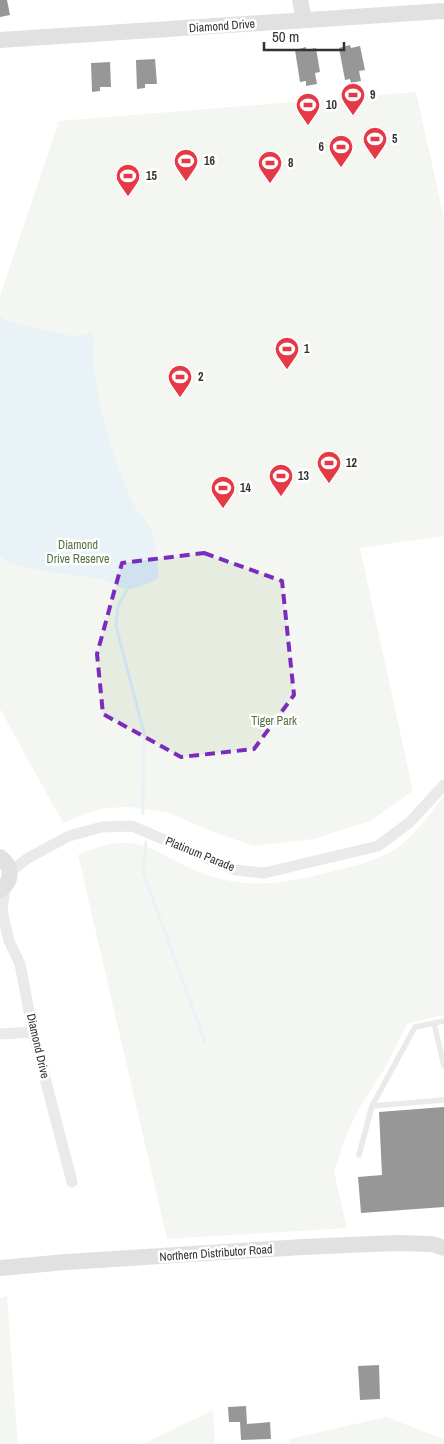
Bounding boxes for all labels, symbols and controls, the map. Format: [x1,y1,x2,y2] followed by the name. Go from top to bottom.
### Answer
[188,16,256,36] street label: Diamond Drive
[264,20,344,52] scale bar
[272,26,299,47] text: 50 m
[340,82,366,116] sports icon: 9
[370,87,376,103] place label: 9
[295,92,321,126] sports icon: 10
[326,97,337,113] place label: 10
[362,126,388,160] sports icon: 5
[392,131,398,147] place label: 5
[328,134,354,168] sports icon: 6
[319,139,325,155] place label: 6
[173,148,199,182] sports icon: 16
[257,150,283,184] sports icon: 8
[204,153,215,169] place label: 16
[288,155,294,171] place label: 8
[115,163,141,197] sports icon: 15
[146,168,157,184] place label: 15
[274,336,300,370] sports icon: 1
[304,341,310,357] place label: 1
[167,364,193,398] sports icon: 2
[198,369,204,385] place label: 2
[316,450,342,484] sports icon: 12
[346,455,357,471] place label: 12
[268,463,294,497] sports icon: 13
[298,468,309,484] place label: 13
[210,475,236,509] sports icon: 14
[240,480,251,496] place label: 14
[47,537,109,567] park label: Diamond Drive Reserve
[251,713,297,729] park label: Tiger Park
[163,833,237,875] street label: Platinum Parade
[23,1012,53,1080] street label: Diamond Drive
[159,1241,273,1265] street label: Northern Distributor Road

